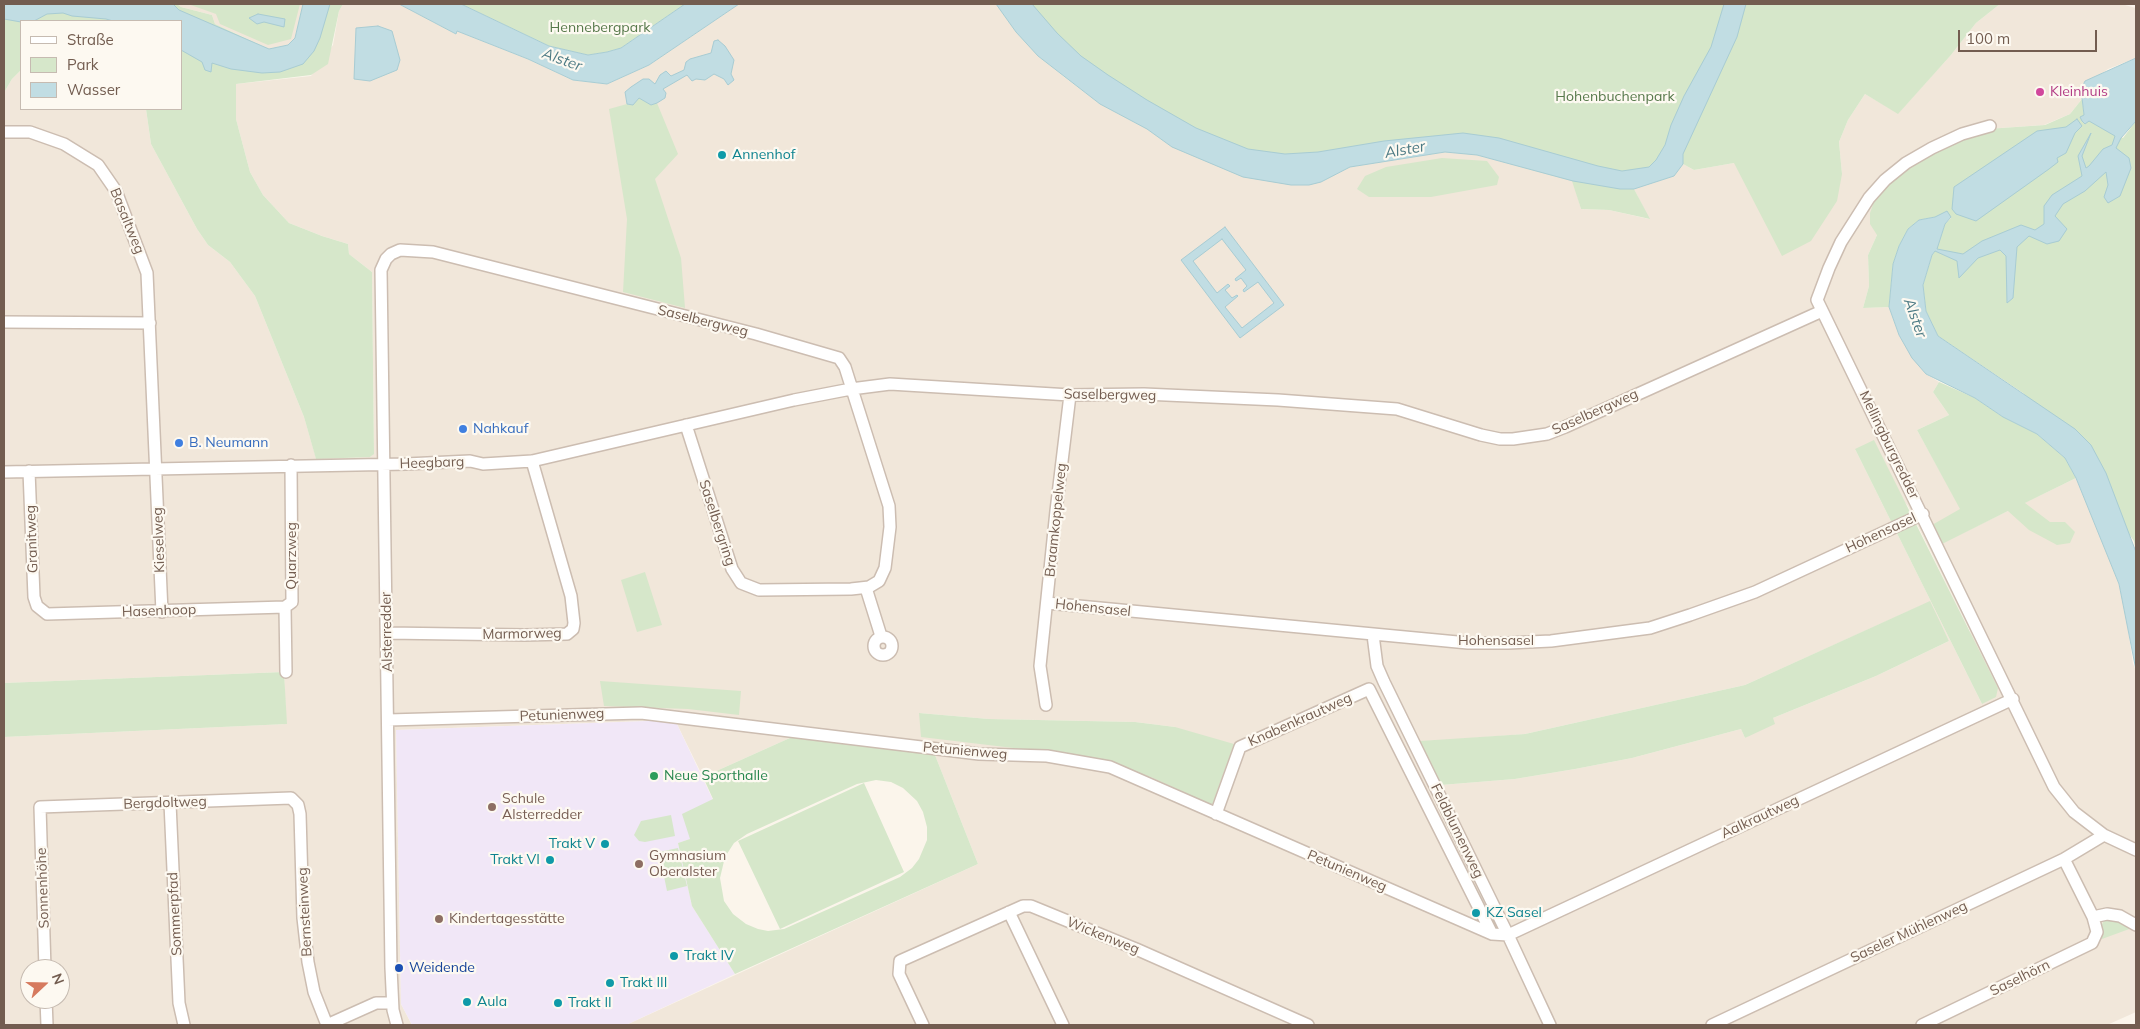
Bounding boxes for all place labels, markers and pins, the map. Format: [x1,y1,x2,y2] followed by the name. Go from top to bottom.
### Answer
[2050,84,2108,100] place label: Kleinhuis
[2034,86,2046,98] marker: Kleinhuis
[732,147,795,163] place label: Annenhof
[716,149,728,161] marker: Annenhof
[473,421,528,437] place label: Nahkauf
[457,423,469,435] marker: Nahkauf
[189,435,268,451] place label: B. Neumann
[173,437,185,449] marker: B. Neumann
[664,768,768,784] place label: Neue Sporthalle
[648,770,660,782] marker: Neue Sporthalle
[502,791,582,824] place label: Schule Alsterredder
[486,801,498,813] marker: Schule Alsterredder
[549,836,595,852] place label: Trakt V
[599,838,611,850] marker: Trakt V
[649,848,726,880] place label: Gymnasium Oberalster
[490,852,540,868] place label: Trakt VI
[544,854,556,866] marker: Trakt VI
[633,858,645,870] marker: Gymnasium Oberalster
[1486,905,1542,921] place label: KZ Sasel
[1470,907,1482,919] marker: KZ Sasel
[449,911,565,927] place label: Kindertagesstätte
[433,913,445,925] marker: Kindertagesstätte
[684,948,734,964] place label: Trakt IV
[668,950,680,962] marker: Trakt IV
[409,960,475,976] place label: Weidende
[393,962,405,974] marker: Weidende
[620,975,667,991] place label: Trakt III
[604,977,616,989] marker: Trakt III
[477,994,507,1010] place label: Aula
[568,995,612,1011] place label: Trakt II
[461,996,473,1008] marker: Aula
[552,997,564,1009] marker: Trakt II

